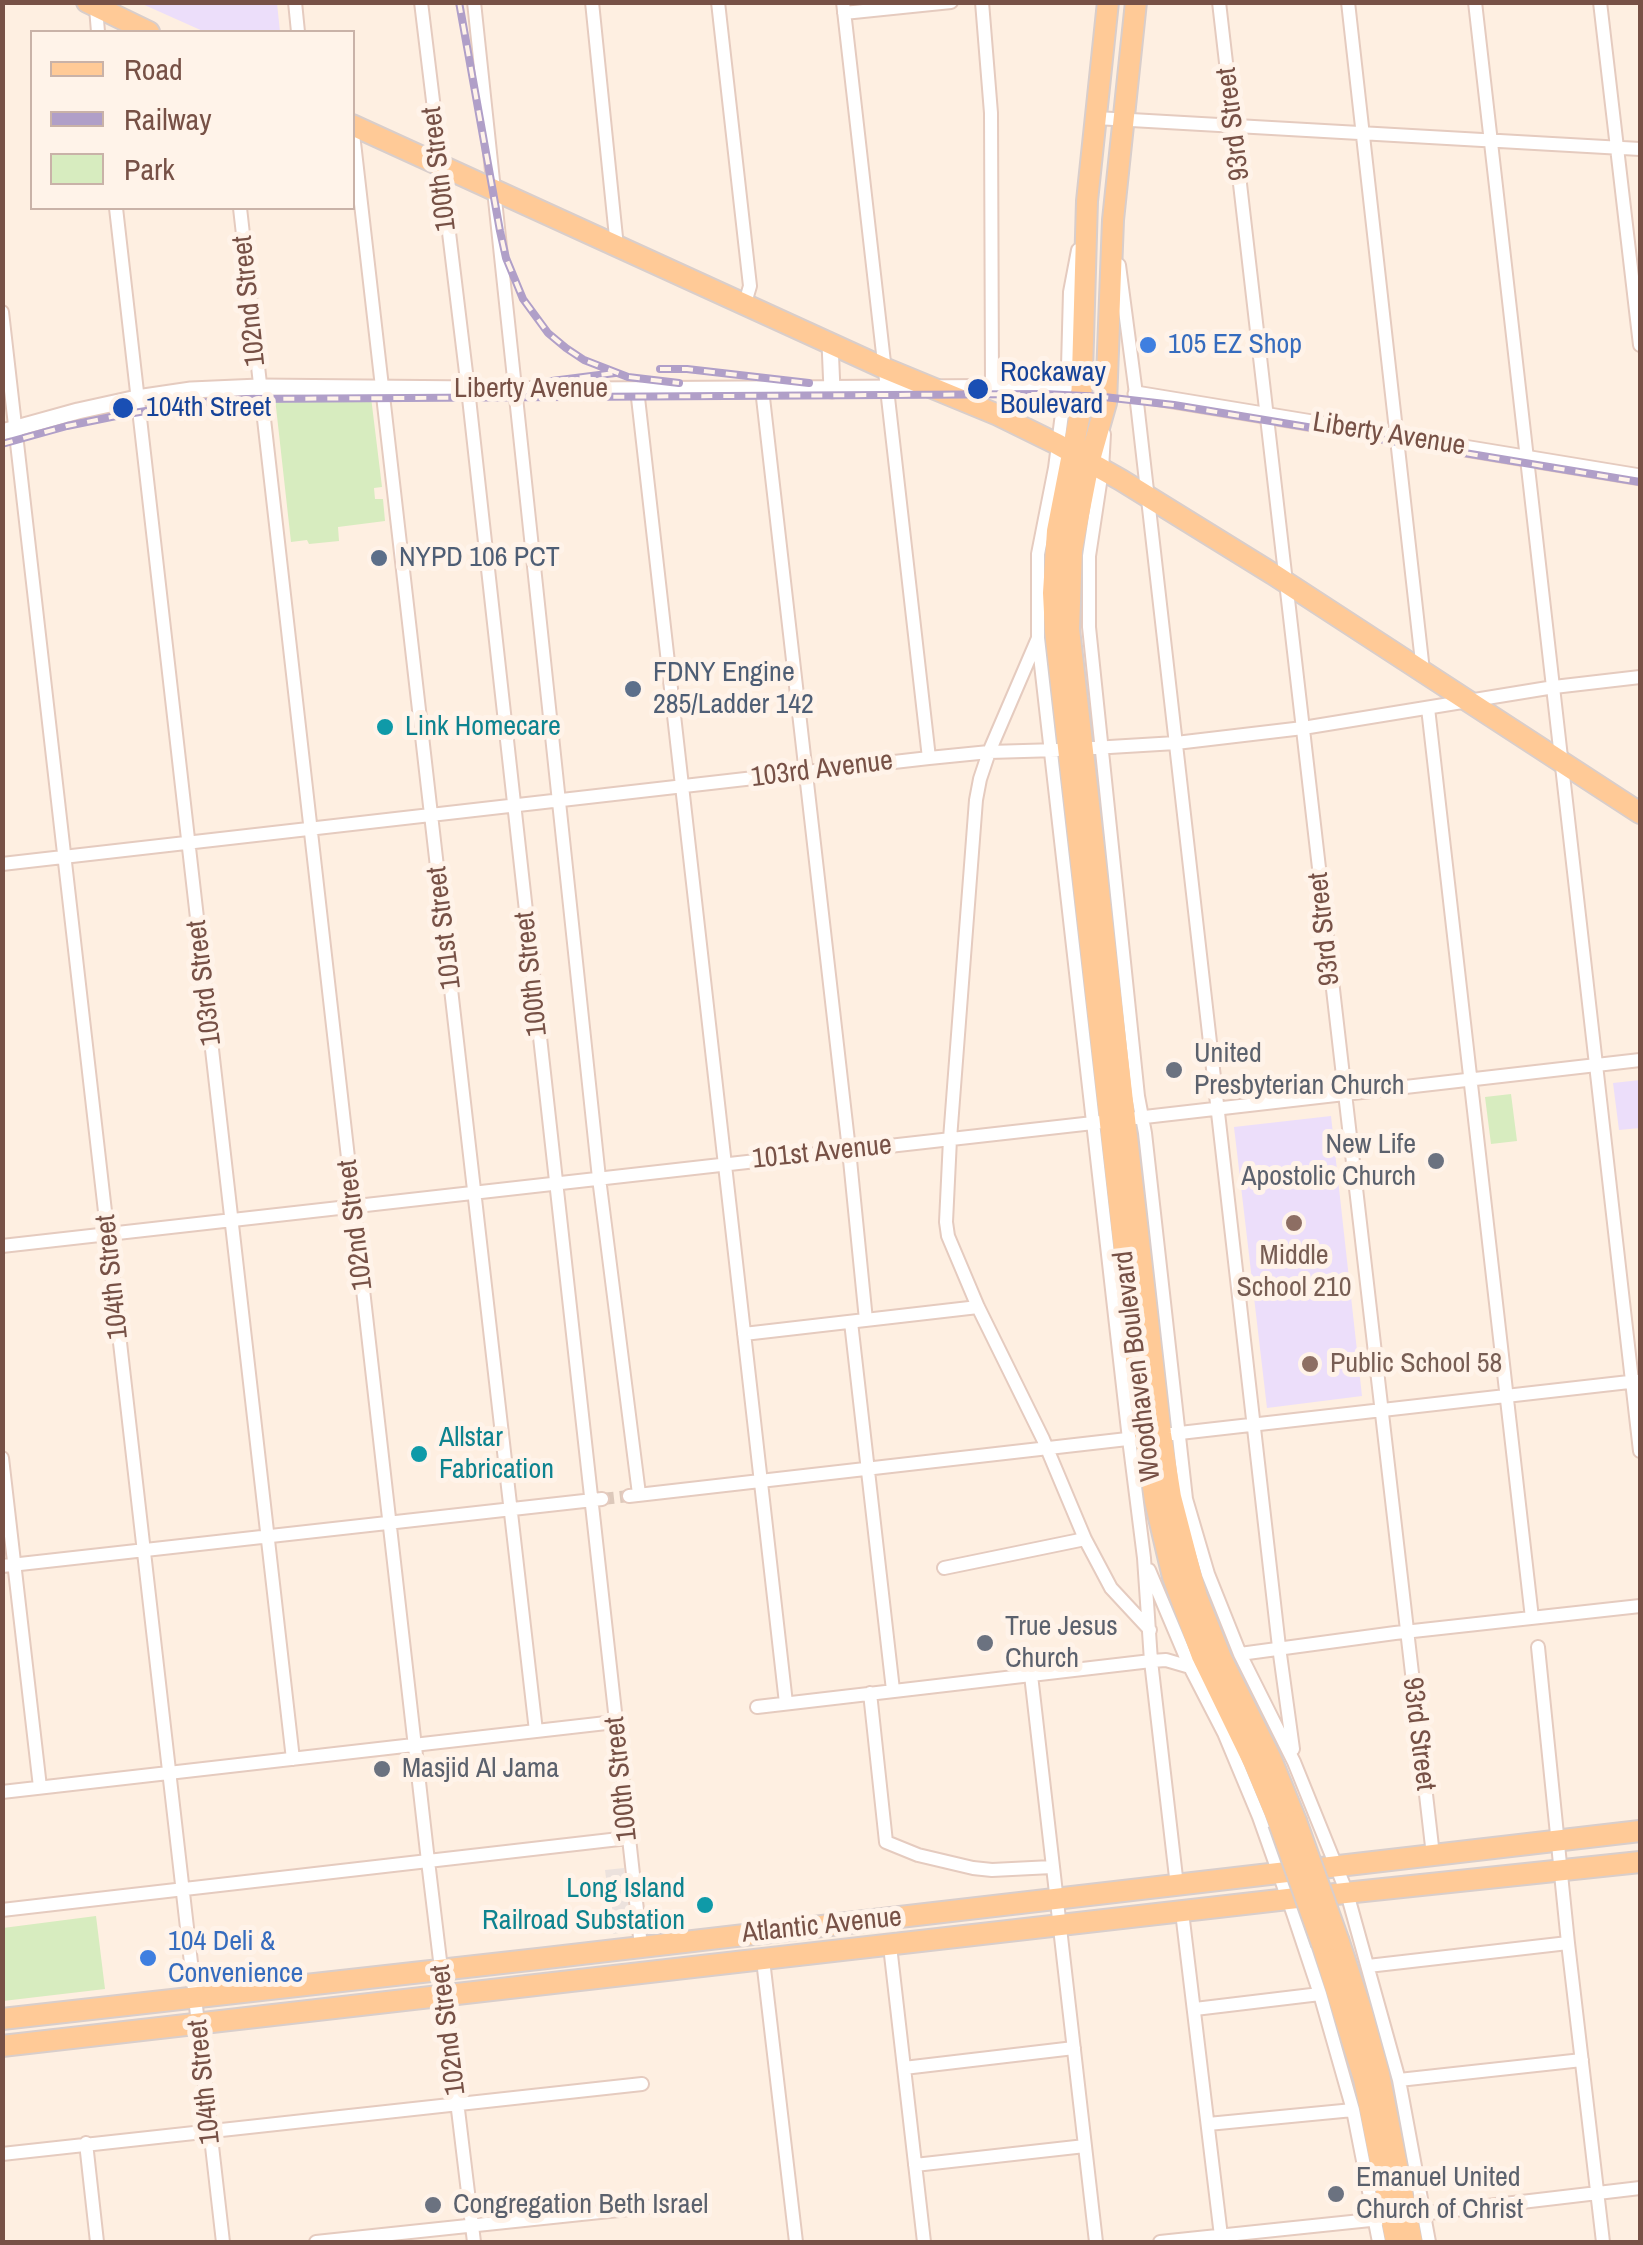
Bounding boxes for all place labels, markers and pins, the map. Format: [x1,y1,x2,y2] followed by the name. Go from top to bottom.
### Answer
[1168,328,1302,362] place label: 105 EZ Shop
[1137,334,1159,356] marker: 105 EZ Shop
[1000,356,1106,422] place label: Rockaway Boulevard
[965,376,991,402] marker: Rockaway Boulevard
[146,391,271,425] place label: 104th Street
[110,395,136,421] marker: 104th Street
[399,541,560,575] place label: NYPD 106 PCT
[368,547,390,569] marker: NYPD 106 PCT
[653,656,814,722] place label: FDNY Engine 285/Ladder 142
[622,678,644,700] marker: FDNY Engine 285/Ladder 142
[405,710,561,744] place label: Link Homecare
[374,716,396,738] marker: Link Homecare
[1194,1037,1405,1103] place label: United Presbyterian Church
[1163,1059,1185,1081] marker: United Presbyterian Church
[1241,1128,1416,1194] place label: New Life Apostolic Church
[1425,1150,1447,1172] marker: New Life Apostolic Church
[1283,1212,1305,1234] marker: Middle School 210
[1237,1239,1351,1305] place label: Middle School 210
[1330,1347,1502,1381] place label: Public School 58
[1299,1353,1321,1375] marker: Public School 58
[439,1421,554,1487] place label: Allstar Fabrication
[408,1443,430,1465] marker: Allstar Fabrication
[1005,1610,1118,1676] place label: True Jesus Church
[974,1632,996,1654] marker: True Jesus Church
[402,1752,559,1786] place label: Masjid Al Jama
[371,1758,393,1780] marker: Masjid Al Jama
[482,1872,685,1938] place label: Long Island Railroad Substation
[694,1894,716,1916] marker: Long Island Railroad Substation
[168,1925,303,1991] place label: 104 Deli & Convenience
[137,1947,159,1969] marker: 104 Deli & Convenience
[1356,2161,1523,2227] place label: Emanuel United Church of Christ
[1325,2183,1347,2205] marker: Emanuel United Church of Christ
[453,2188,708,2222] place label: Congregation Beth Israel
[422,2194,444,2216] marker: Congregation Beth Israel

